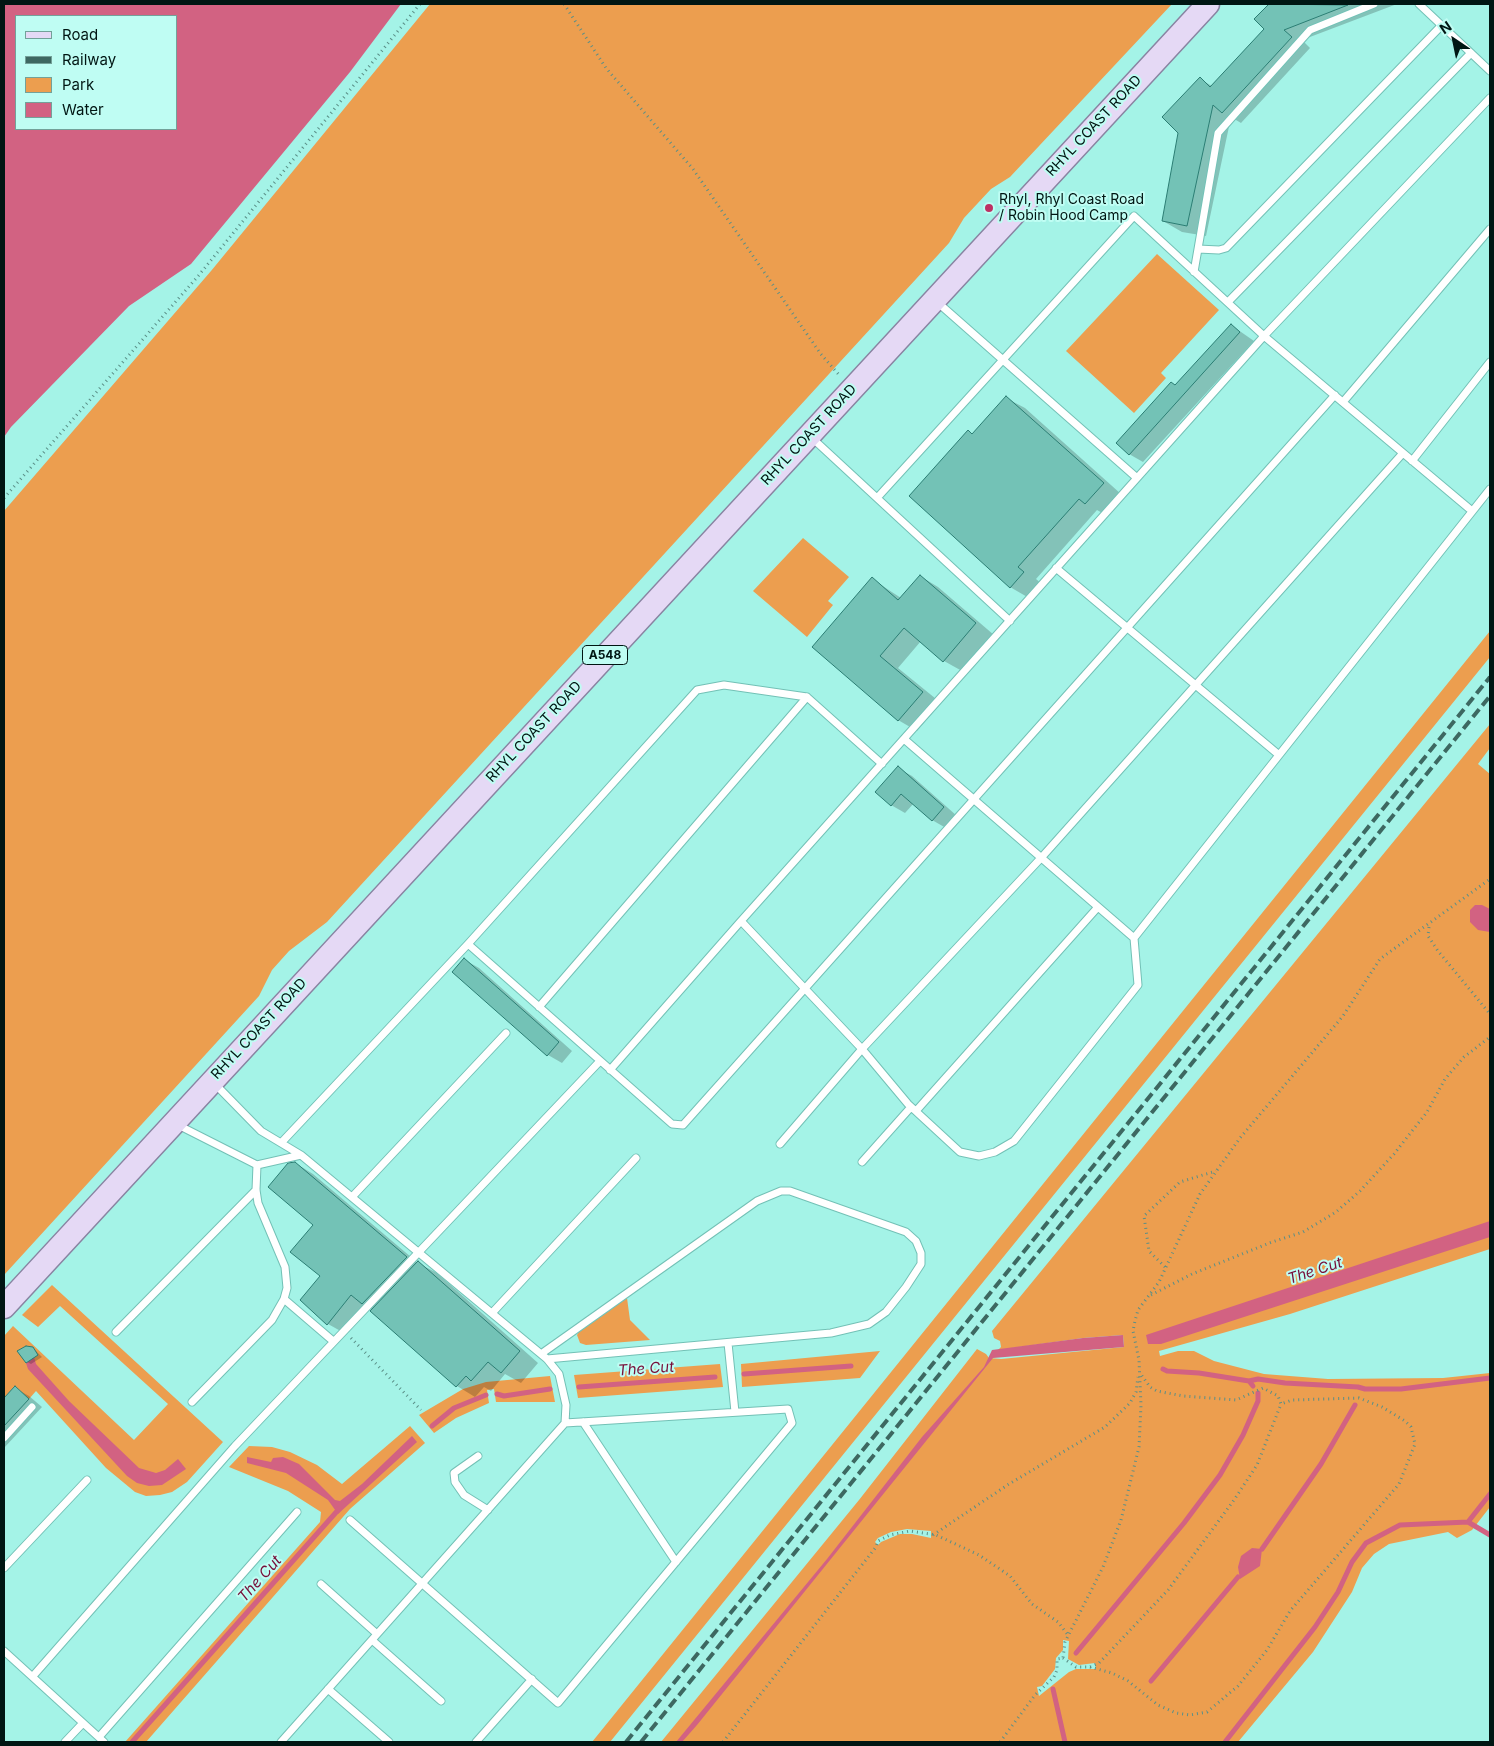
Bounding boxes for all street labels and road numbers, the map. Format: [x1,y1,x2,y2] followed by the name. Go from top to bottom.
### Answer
[1043,72,1145,180] street label: RHYL COAST ROAD
[758,381,860,489] street label: RHYL COAST ROAD
[582,646,628,664] road number: A548
[483,678,585,786] street label: RHYL COAST ROAD
[208,975,310,1083] street label: RHYL COAST ROAD

